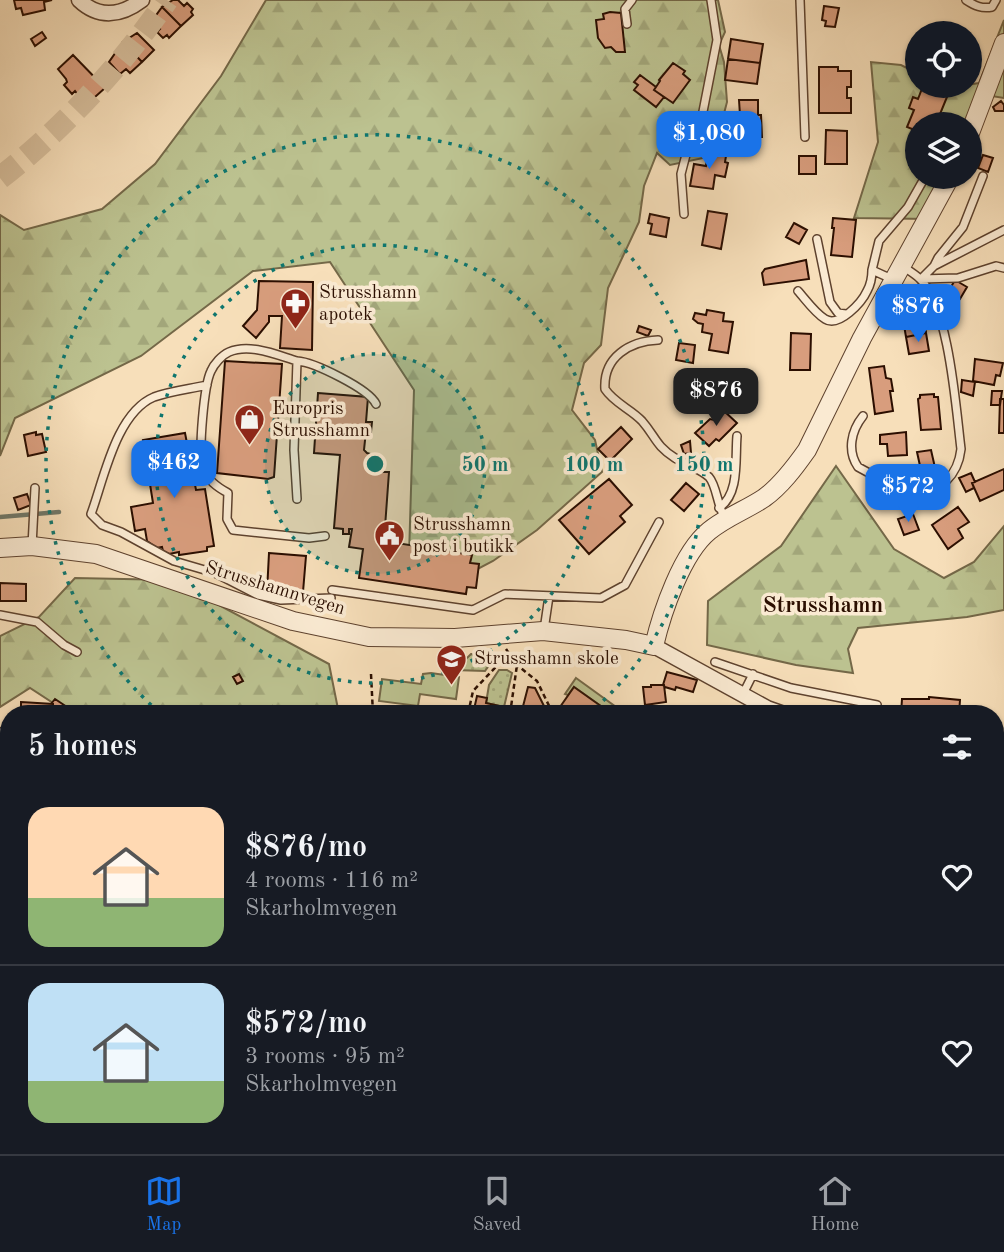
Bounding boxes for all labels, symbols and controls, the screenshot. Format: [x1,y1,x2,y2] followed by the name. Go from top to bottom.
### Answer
[905,21,982,189] map controls
[905,21,982,98] button: locate
[652,111,766,171] pin: $1,080
[905,112,982,189] button: layers
[672,122,746,145] text: $1,080
[319,284,417,325] place label: Strusshamn apotek
[877,284,959,344] pin: $876
[279,287,313,331] pharmacy icon: Strusshamn apotek
[891,295,945,318] text: $876
[675,368,757,428] pin: $876
[689,379,743,402] text: $876
[272,400,370,441] place label: Europris Strusshamn
[232,403,266,447] shop icon: Europris Strusshamn
[133,440,215,500] pin: $462
[147,451,201,474] text: $462
[363,452,387,476] centre of rings
[461,455,509,476] text: 50 m
[564,455,624,476] text: 100 m
[674,455,734,476] text: 150 m
[867,464,949,524] pin: $572
[881,475,935,498] text: $572
[413,516,514,557] place label: Strusshamn post i butikk
[373,519,407,563] public building icon: Strusshamn post i butikk
[203,559,347,619] street label: Strusshamnvegen
[763,594,884,617] district label: Strusshamn
[434,642,468,686] school or university icon: Strusshamn skole
[474,650,619,669] place label: Strusshamn skole
[938,728,976,766] icon: filters
[28,732,137,762] text: 5 homes
[245,833,367,863] text: $876/mo
[84,835,168,919] icon: home
[938,858,976,896] icon: heart
[245,869,418,892] text: 4 rooms · 116 m²
[245,897,398,920] text: Skarholmvegen
[245,1009,367,1039] text: $572/mo
[84,1011,168,1095] icon: home
[938,1034,976,1072] icon: heart
[245,1045,405,1068] text: 3 rooms · 95 m²
[245,1073,398,1096] text: Skarholmvegen
[145,1172,183,1237] tab: Map
[473,1172,521,1237] tab: Saved
[811,1172,859,1237] tab: Home

